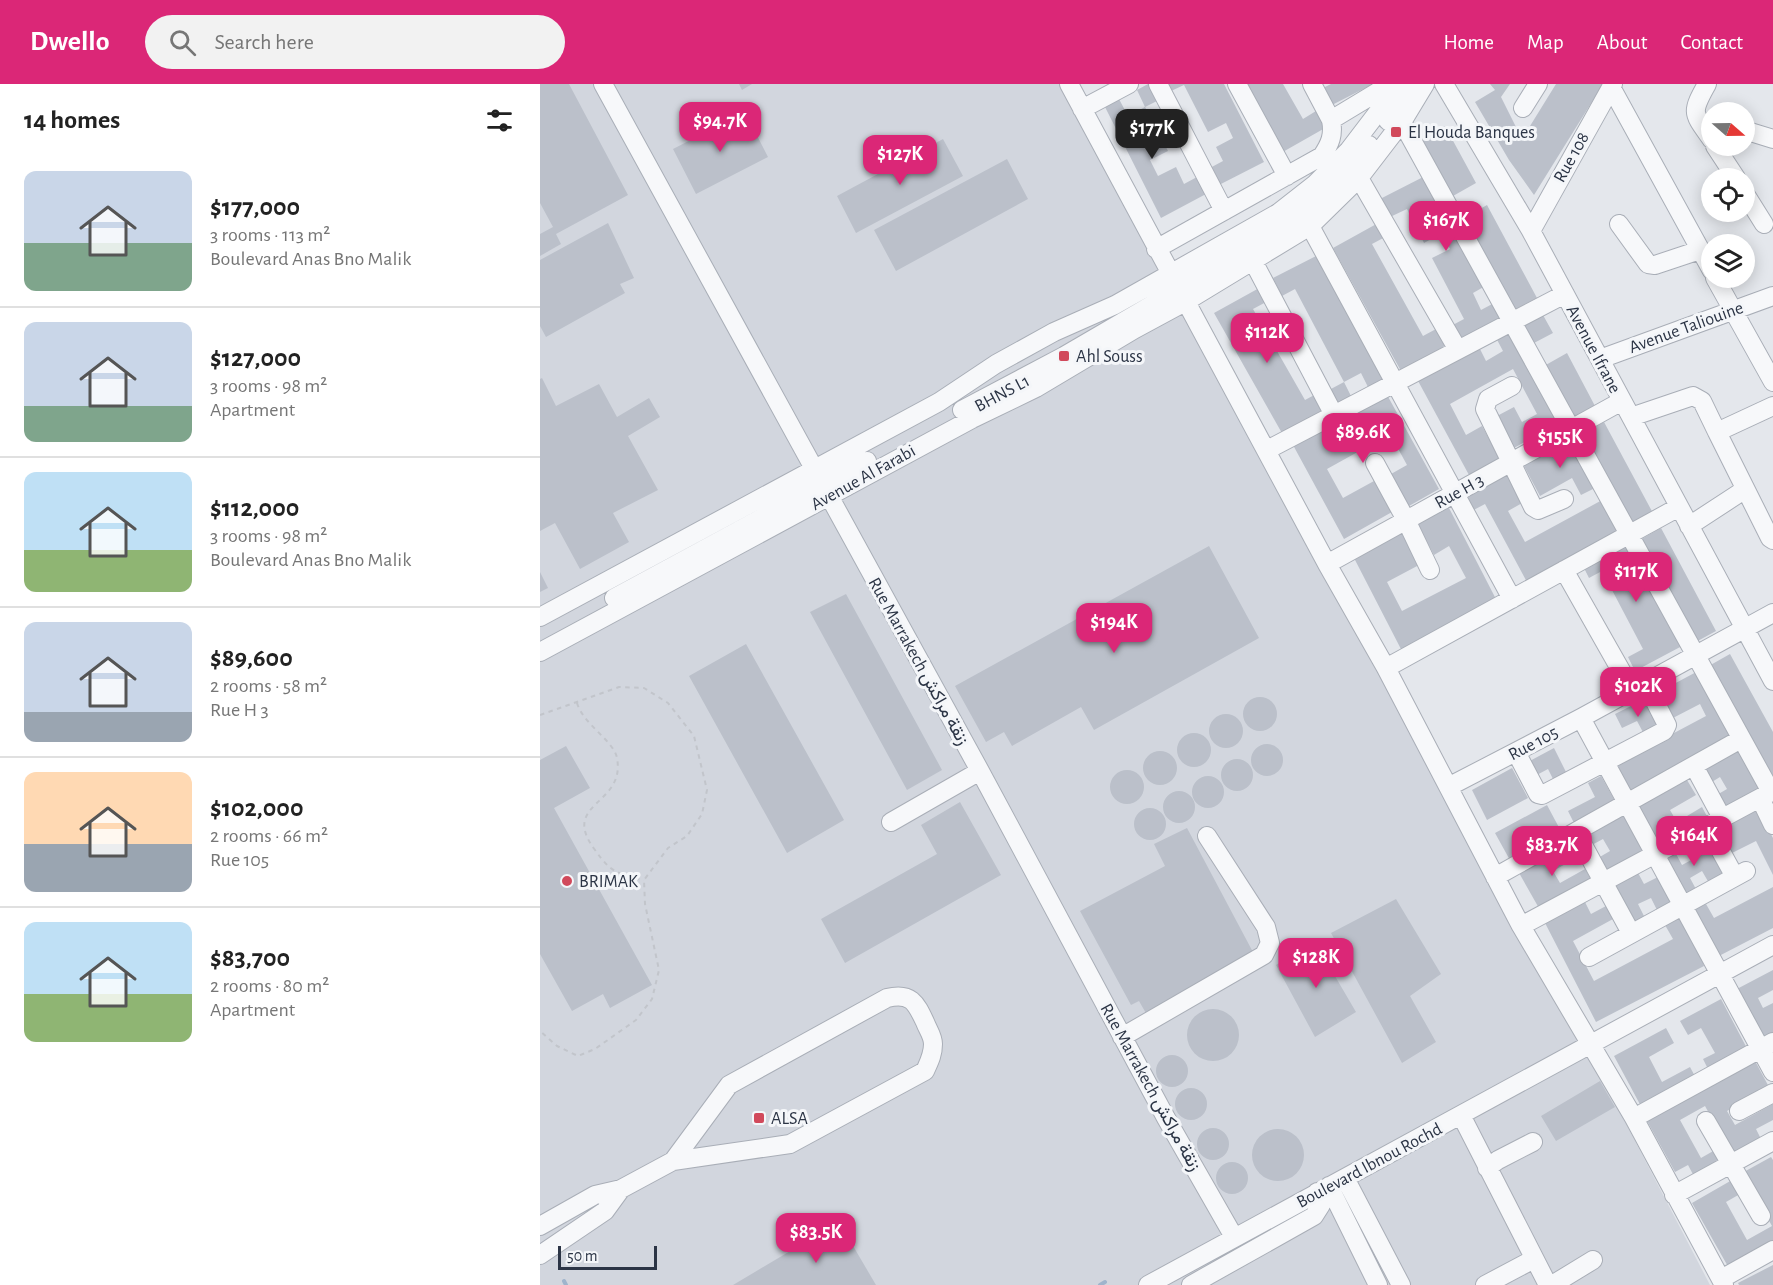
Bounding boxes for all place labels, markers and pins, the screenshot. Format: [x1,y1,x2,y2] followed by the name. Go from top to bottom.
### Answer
[671,102,769,153] pin: $94.7K
[1110,109,1194,160] pin: $177K
[1408,124,1535,142] place label: El Houda Banques
[1389,125,1403,139] marker: El Houda Banques
[858,135,942,186] pin: $127K
[1404,201,1488,252] pin: $167K
[1225,313,1309,364] pin: $112K
[1076,348,1143,366] place label: Ahl Souss
[1057,349,1071,363] marker: Ahl Souss
[1314,413,1412,464] pin: $89.6K
[1518,418,1602,469] pin: $155K
[1594,552,1678,603] pin: $117K
[1072,603,1156,654] pin: $194K
[1596,667,1680,718] pin: $102K
[1652,816,1736,867] pin: $164K
[1503,826,1601,877] pin: $83.7K
[579,873,638,891] place label: BRIMAK
[560,874,574,888] marker: BRIMAK
[1274,938,1358,989] pin: $128K
[771,1110,808,1128] place label: ALSA
[752,1111,766,1125] marker: ALSA
[767,1213,865,1264] pin: $83.5K

